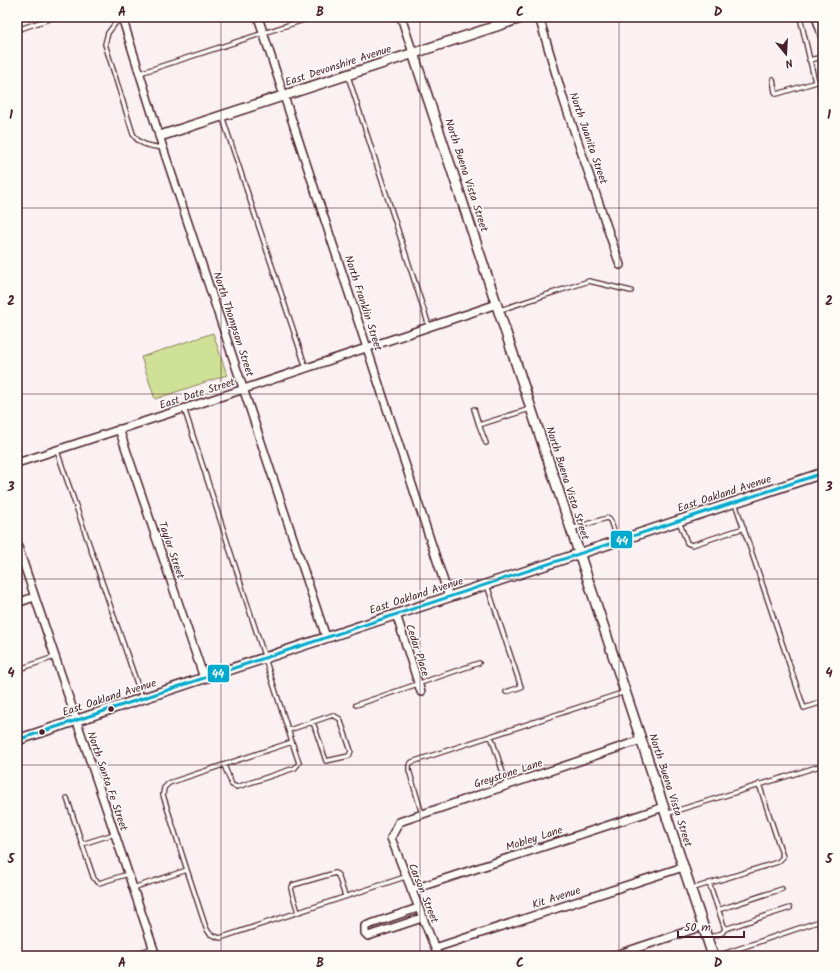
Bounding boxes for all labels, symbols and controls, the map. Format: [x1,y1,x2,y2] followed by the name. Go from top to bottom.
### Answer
[118,2,126,23] text: A
[316,2,324,23] text: B
[516,2,524,23] text: C
[714,2,723,23] text: D
[766,34,806,74] north arrow
[283,40,394,92] street label: East Devonshire Avenue
[783,53,795,72] text: N
[564,90,613,188] street label: North Juanita Street
[9,105,13,126] text: 1
[827,105,831,126] text: 1
[439,116,493,235] street label: North Buena Vista Street
[339,253,387,354] street label: North Franklin Street
[208,270,259,380] street label: North Thompson Street
[7,291,15,312] text: 2
[825,291,833,312] text: 2
[157,373,238,415] street label: East Date Street
[540,424,594,543] street label: North Buena Vista Street
[675,470,774,518] street label: East Oakland Avenue
[6,477,15,498] text: 3
[824,477,833,498] text: 3
[153,519,190,582] street label: Taylor Street
[610,530,633,549] line badge: 44
[616,532,628,550] text: 44
[367,572,466,620] street label: East Oakland Avenue
[400,622,434,679] street label: Cedar Place
[7,663,15,684] text: 4
[825,663,833,684] text: 4
[207,664,230,683] line badge: 44
[212,665,224,683] text: 44
[60,674,159,722] street label: East Oakland Avenue
[106,704,116,714] unlabelled marker
[37,727,47,737] unlabelled marker
[82,729,133,834] street label: North Santa Fe Street
[643,731,697,850] street label: North Buena Vista Street
[471,754,545,794] street label: Greystone Lane
[504,821,565,857] street label: Mobley Lane
[7,849,16,870] text: 5
[825,849,834,870] text: 5
[403,861,444,927] street label: Carson Street
[530,882,583,914] street label: Kit Avenue
[678,913,744,939] scale bar
[684,918,711,937] text: 50 m
[118,953,126,973] text: A
[316,953,324,973] text: B
[516,953,524,973] text: C
[714,953,723,973] text: D

